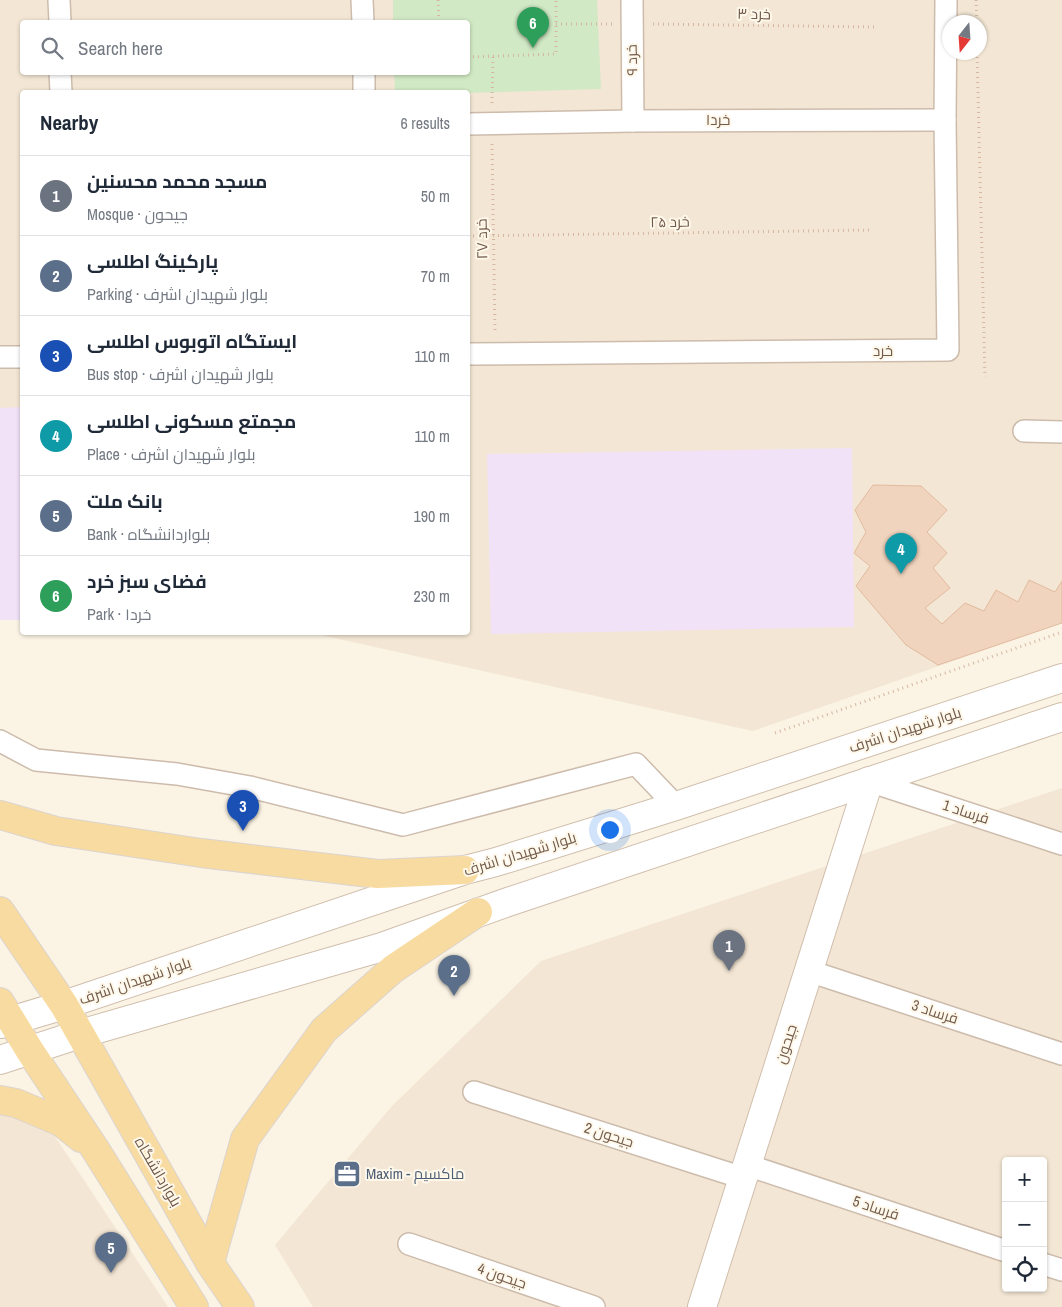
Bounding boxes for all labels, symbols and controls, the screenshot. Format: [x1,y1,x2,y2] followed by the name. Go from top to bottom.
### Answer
[737,3,771,24] street label: خرد ۳
[517,7,549,48] pin: 6
[942,15,987,60] north arrow
[20,20,470,75] search box
[38,34,66,62] icon: search
[78,35,163,61] text: Search here
[621,44,642,76] street label: خرد ۹
[40,108,98,137] text: Nearby
[706,109,730,130] street label: خرد۱
[400,112,450,134] text: 6 results
[87,168,267,194] text: مسجد محمد محسنین
[52,185,60,207] text: 1
[421,185,450,207] text: 50 m
[87,203,188,225] text: Mosque · جیحون
[650,211,690,232] street label: خرد ۲۵
[471,218,492,260] street label: خرد ۲۷
[87,248,218,274] text: پارکینگ اطلسی
[52,265,60,287] text: 2
[421,265,450,287] text: 70 m
[87,283,268,305] text: Parking · بلوار شهیدان اشرف
[87,328,297,354] text: ایستگاه اتوبوس اطلسی
[873,340,893,361] street label: خرد
[52,345,60,367] text: 3
[414,345,450,367] text: 110 m
[87,363,274,385] text: Bus stop · بلوار شهیدان اشرف
[87,408,296,434] text: مجمتع مسکونی اطلسی
[52,425,60,447] text: 4
[414,425,450,447] text: 110 m
[87,443,256,465] text: Place · بلوار شهیدان اشرف
[87,488,163,514] text: بانک ملت
[52,505,60,527] text: 5
[414,505,450,527] text: 190 m
[87,523,210,545] text: Bank · بلواردانشگاه
[885,533,917,574] pin: 4
[87,568,207,594] text: فضای سبز خرد
[52,585,60,607] text: 6
[414,585,450,607] text: 230 m
[87,603,151,625] text: Park · خرد۱
[846,701,964,758] street label: بلوار شهیدان اشرف
[227,790,259,831] pin: 3
[940,794,992,829] street label: فرساد 1
[597,817,623,843] your location
[461,826,579,881] street label: بلوار شهیدان اشرف
[713,930,745,971] pin: 1
[76,952,194,1010] street label: بلوار شهیدان اشرف
[438,955,470,996] pin: 2
[909,994,961,1029] street label: فرساد 3
[769,1021,802,1066] street label: جیحون
[582,1117,637,1152] street label: جیحون 2
[130,1133,187,1210] street label: بلواردانشگاه
[1002,1157,1047,1292] map controls
[1002,1157,1047,1202] button: +
[332,1159,362,1189] office icon: Maxim - ماکسیم
[366,1163,464,1184] place label: Maxim - ماکسیم
[850,1190,902,1225] street label: فرساد 5
[1002,1202,1047,1247] button: −
[95,1232,127,1273] pin: 5
[1002,1247,1047,1292] button: locate
[475,1257,530,1294] street label: جیحون 4

